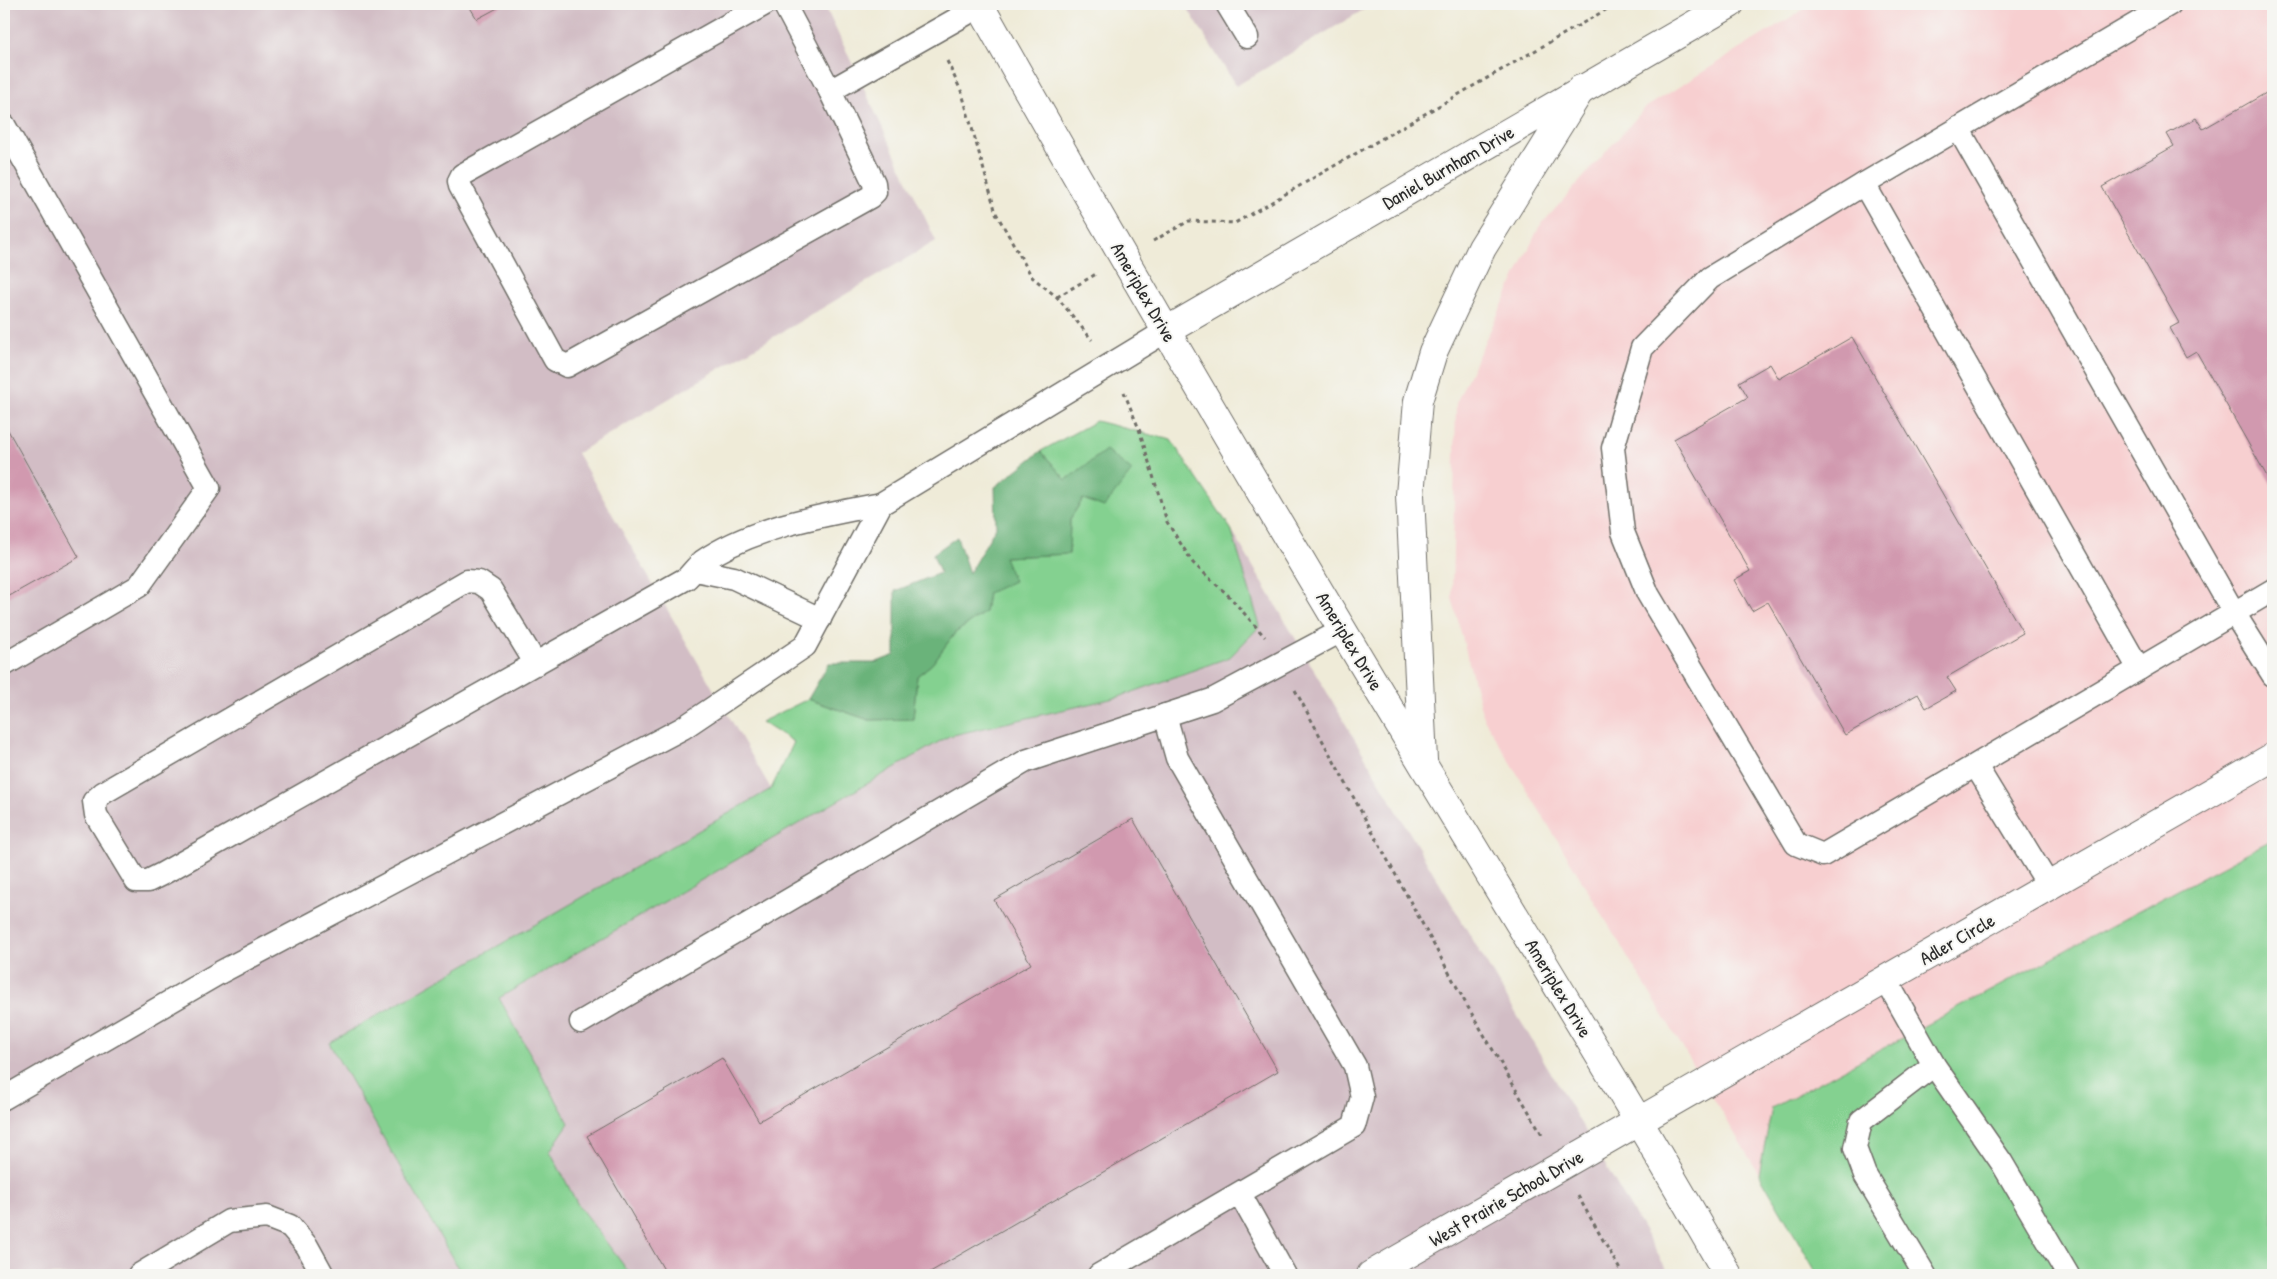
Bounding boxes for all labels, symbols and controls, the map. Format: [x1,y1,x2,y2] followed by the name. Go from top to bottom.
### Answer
[1377,119,1519,215] street label: Daniel Burnham Drive
[1105,238,1183,347] street label: Ameriplex Drive
[1310,587,1390,696] street label: Ameriplex Drive
[1915,907,2000,971] street label: Adler Circle
[1519,934,1599,1043] street label: Ameriplex Drive
[1424,1143,1588,1253] street label: West Prairie School Drive

